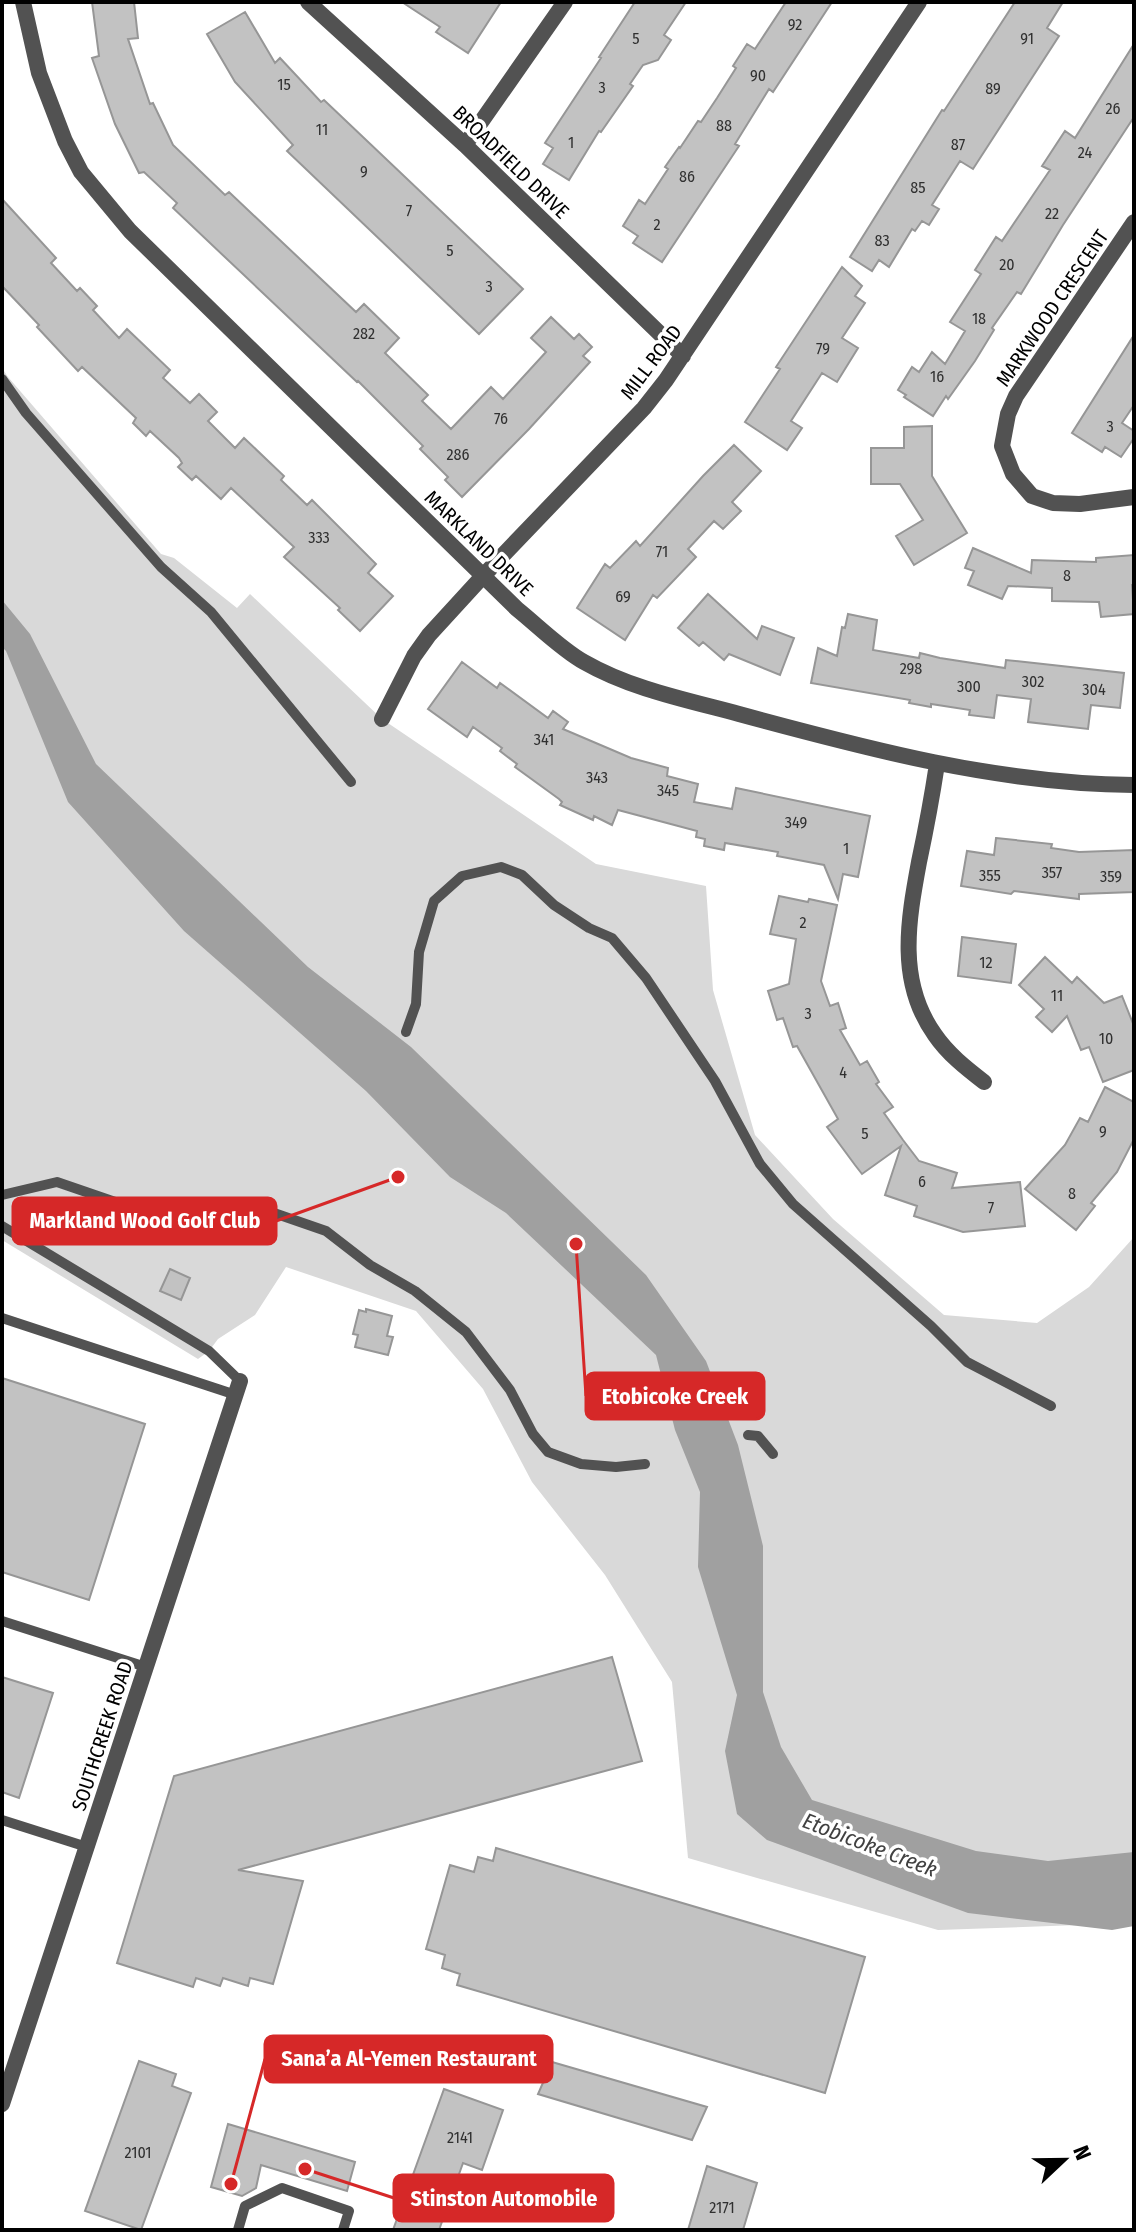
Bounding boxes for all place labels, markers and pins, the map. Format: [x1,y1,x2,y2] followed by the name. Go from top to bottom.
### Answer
[13,1198,276,1244] callout: Markland Wood Golf Club
[586,1373,764,1419] callout: Etobicoke Creek
[265,2036,552,2082] callout: Sana’a Al-Yemen Restaurant
[394,2175,613,2221] callout: Stinston Automobile

